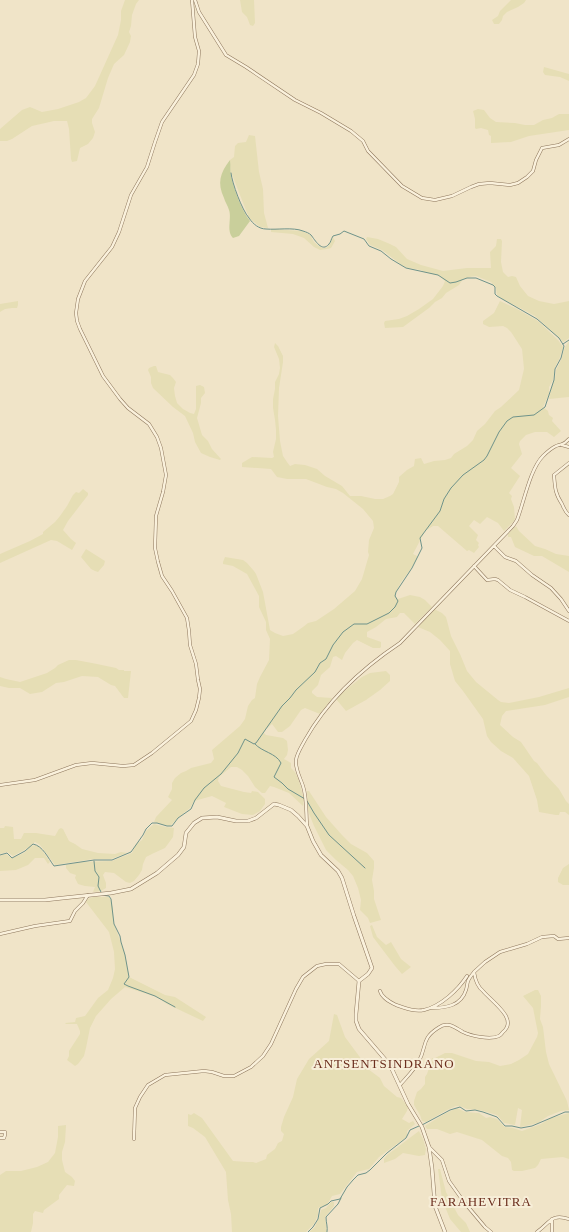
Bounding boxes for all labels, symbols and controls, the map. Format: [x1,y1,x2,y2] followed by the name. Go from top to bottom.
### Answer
[313,1056,455,1071] district label: ANTSENTSINDRANO
[430,1194,532,1209] district label: FARAHEVITRA

